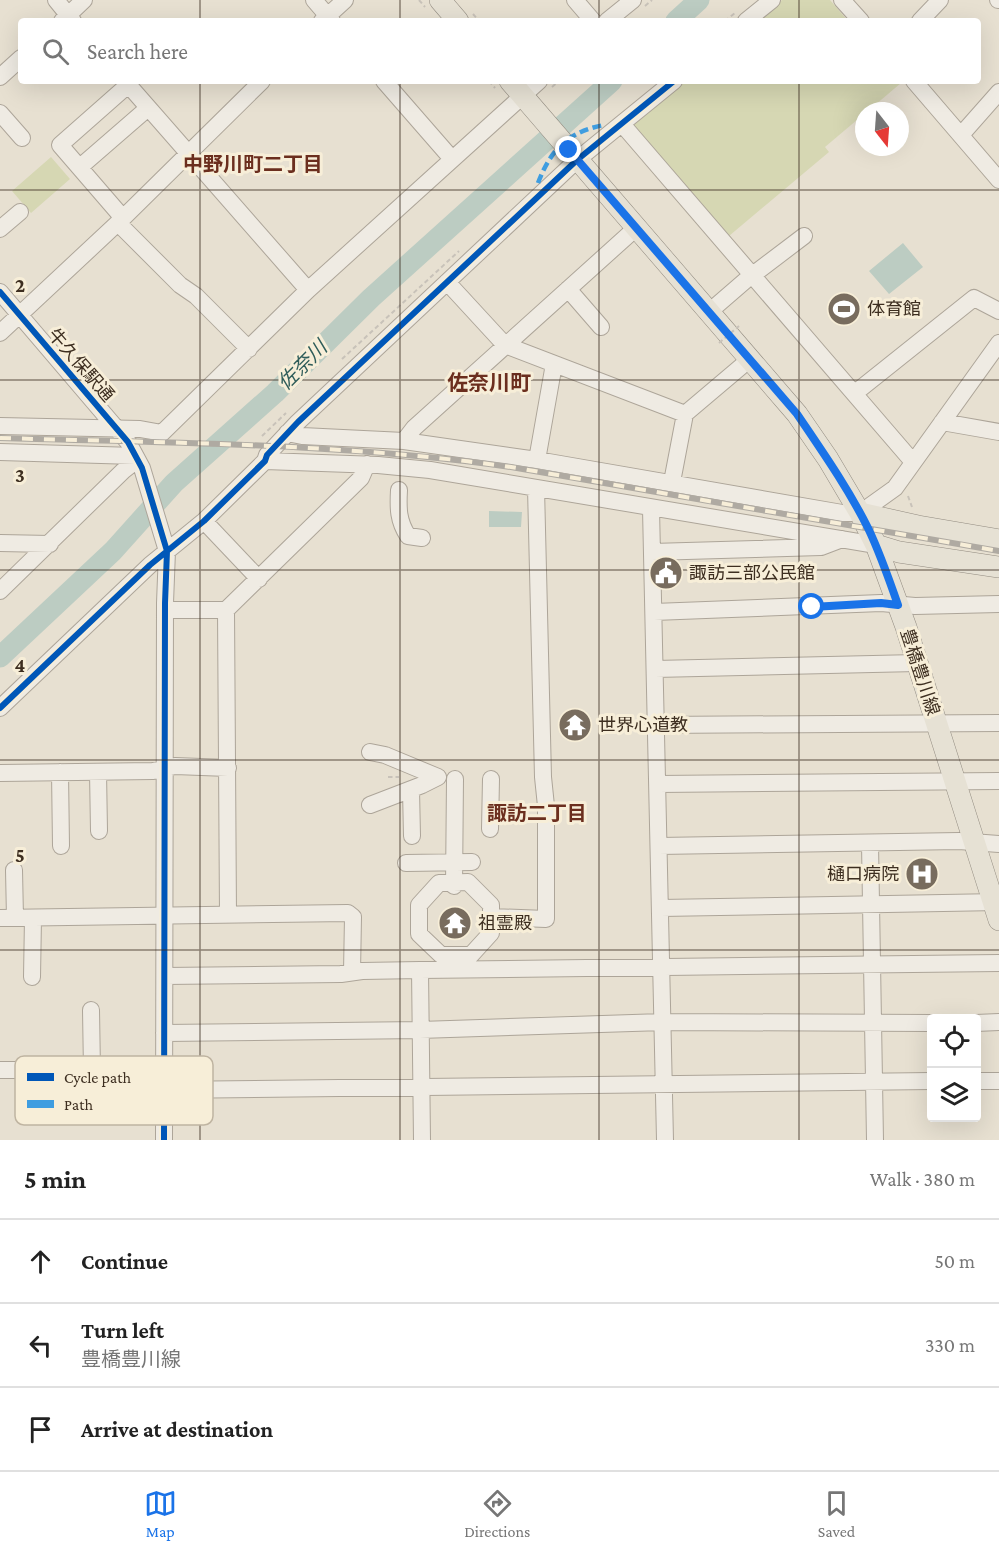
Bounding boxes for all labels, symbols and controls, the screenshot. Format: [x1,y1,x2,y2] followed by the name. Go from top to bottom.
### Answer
[18,18,981,84] search box
[39,35,72,68] icon: search
[87,39,188,64] text: Search here
[855,102,909,156] north arrow
[555,136,581,162] route end
[183,153,323,175] district label: 中野川町二丁目
[15,274,25,296] text: 2
[826,291,862,327] sports icon: 体育館
[867,299,921,319] place label: 体育館
[44,324,118,406] street label: 牛久保駅通
[273,335,332,394] water label: 佐奈川
[447,371,531,395] district label: 佐奈川町
[15,464,25,486] text: 3
[648,555,684,591] public building icon: 諏訪三部公民館
[689,563,815,583] place label: 諏訪三部公民館
[798,593,824,619] route start
[897,626,943,718] street label: 豊橋豊川線
[15,654,26,676] text: 4
[557,707,593,743] temple icon: 世界心道教
[598,715,688,735] place label: 世界心道教
[487,802,587,824] district label: 諏訪二丁目
[15,844,25,866] text: 5
[904,856,940,892] hospital icon: 樋口病院
[827,864,899,884] place label: 樋口病院
[437,905,473,941] temple icon: 祖霊殿
[478,913,532,933] place label: 祖霊殿
[927,1014,981,1122] map controls
[927,1014,981,1068] button: locate
[15,1056,213,1125] legend
[927,1068,981,1122] button: layers
[64,1069,131,1087] text: Cycle path
[64,1096,94,1113] text: Path
[24,1165,86,1194] text: 5 min
[870,1168,975,1190] text: Walk · 380 m
[24,1245,57,1278] icon: ahead
[81,1249,168,1274] text: Continue
[934,1250,975,1272] text: 50 m
[81,1318,164,1343] text: Turn left
[24,1329,57,1362] icon: left
[925,1334,975,1356] text: 330 m
[81,1348,181,1370] text: 豊橋豊川線
[24,1413,57,1446] icon: arrive
[81,1417,273,1442] text: Arrive at destination
[144,1487,177,1540] tab: Map
[464,1487,530,1540] tab: Directions
[818,1487,855,1540] tab: Saved

